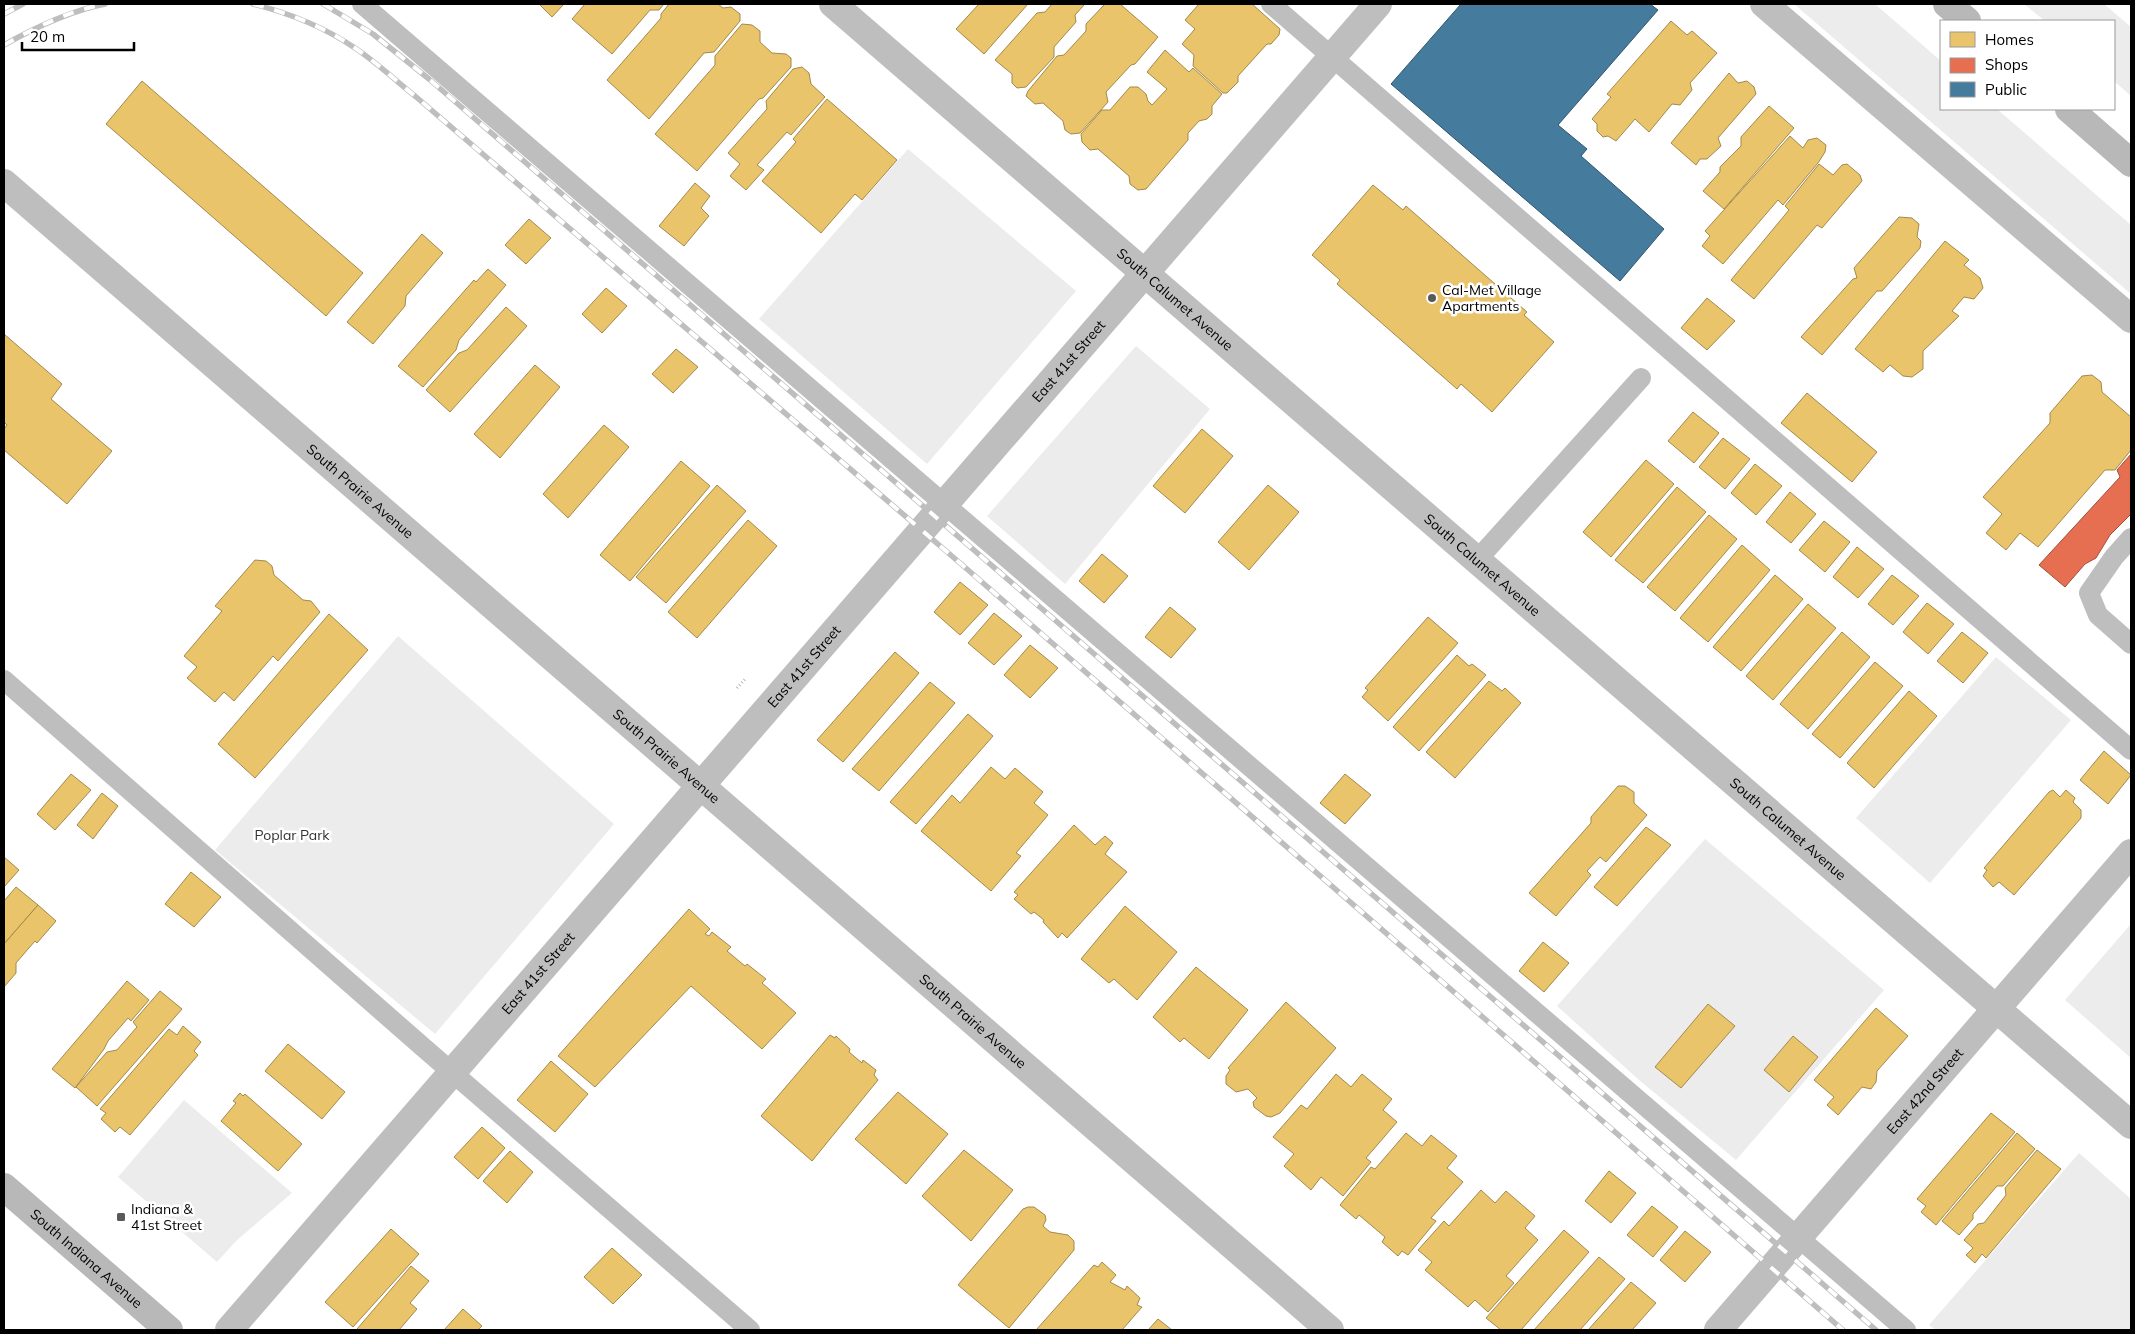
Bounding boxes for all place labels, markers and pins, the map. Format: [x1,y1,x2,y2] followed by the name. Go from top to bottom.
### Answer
[1442,281,1541,315] place label: Cal-Met Village Apartments
[1426,292,1438,304] marker: Cal-Met Village Apartments
[131,1200,202,1234] place label: Indiana & 41st Street
[115,1211,127,1223] marker: Indiana & 41st Street

